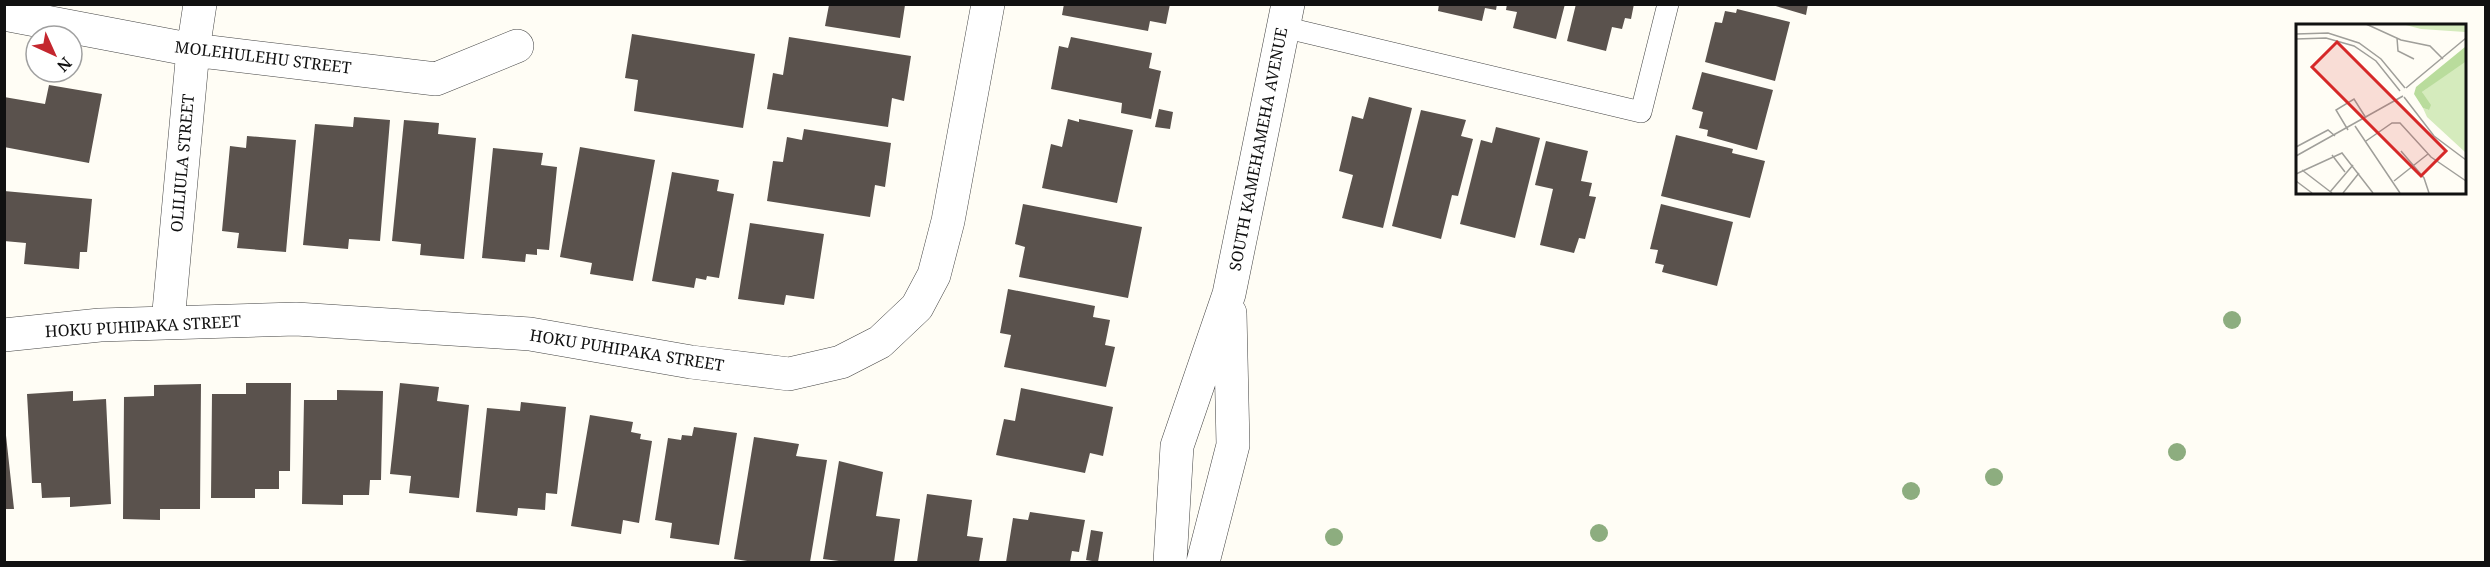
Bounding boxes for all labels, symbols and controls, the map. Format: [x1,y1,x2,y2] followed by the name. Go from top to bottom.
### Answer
[24,24,84,84] north arrow
[2296,24,2466,194] inset map
[1224,25,1292,273] street label: SOUTH KAMEHAMEHA AVENUE
[173,35,353,79] street label: MOLEHULEHU STREET
[52,52,77,77] text: N
[165,93,199,233] street label: OLILIULA STREET
[44,310,242,342] street label: HOKU PUHIPAKA STREET
[528,324,726,376] street label: HOKU PUHIPAKA STREET

